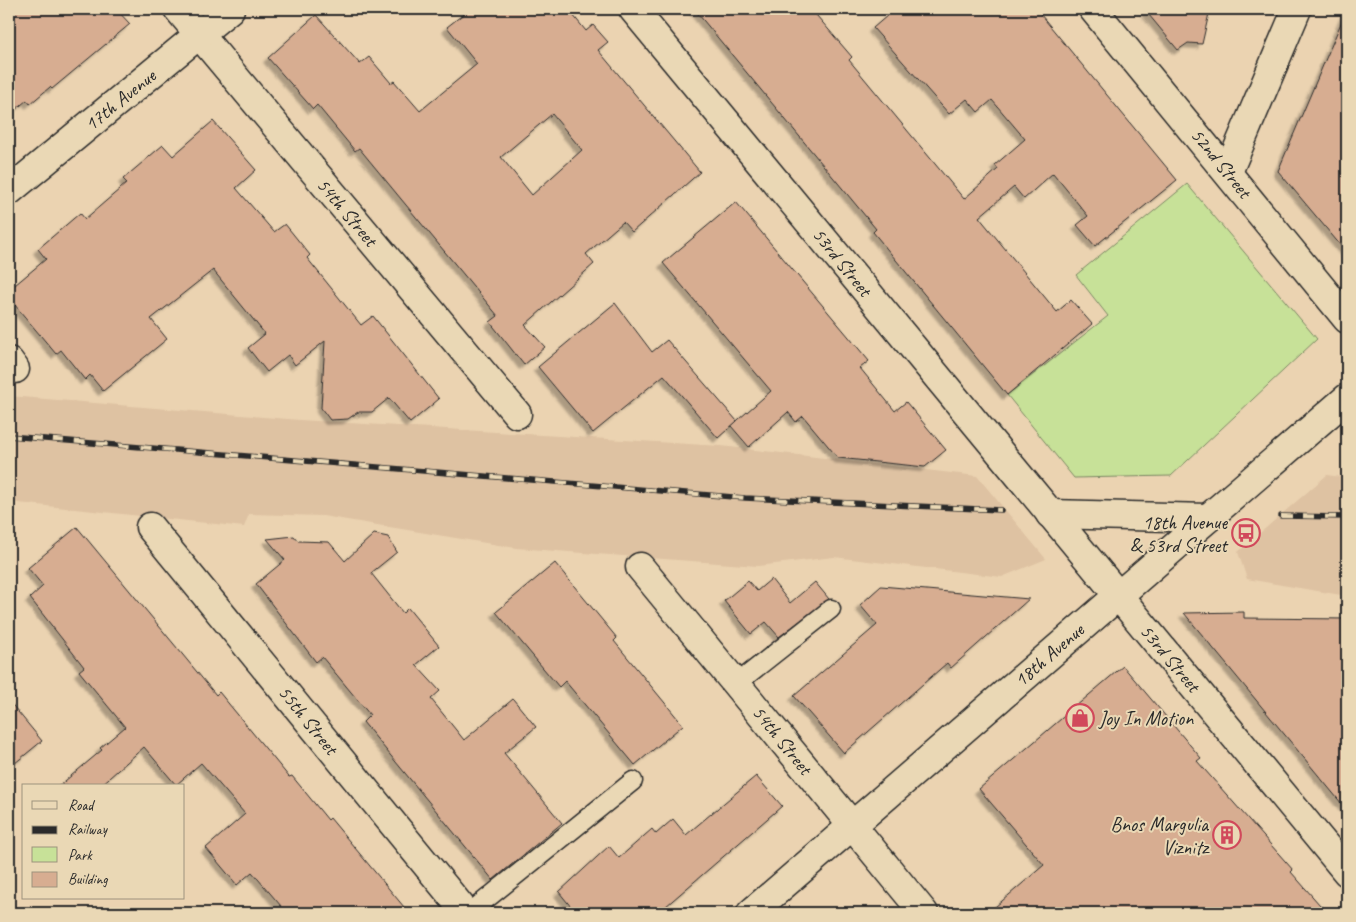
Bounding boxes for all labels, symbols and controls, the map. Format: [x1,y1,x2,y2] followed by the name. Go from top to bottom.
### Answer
[79,63,162,136] street label: 17th Avenue
[1185,123,1258,205] street label: 52nd Street
[311,173,384,253] street label: 54th Street
[807,223,879,303] street label: 53rd Street
[1130,510,1229,558] place label: 18th Avenue & 53rd Street
[1231,518,1261,548] bus stop icon: 18th Avenue & 53rd Street
[1009,617,1090,692] street label: 18th Avenue
[1134,619,1207,699] street label: 53rd Street
[273,680,345,761] street label: 55th Street
[747,700,819,781] street label: 54th Street
[1065,703,1095,733] shop icon: Joy In Motion
[1098,706,1194,731] place label: Joy In Motion
[22,784,185,900] legend
[68,796,95,815] text: Road
[1111,812,1211,860] place label: Bnos Margulia Viznitz
[68,820,109,839] text: Railway
[1212,820,1242,850] building icon: Bnos Margulia Viznitz
[68,846,93,865] text: Park
[68,870,108,889] text: Building

